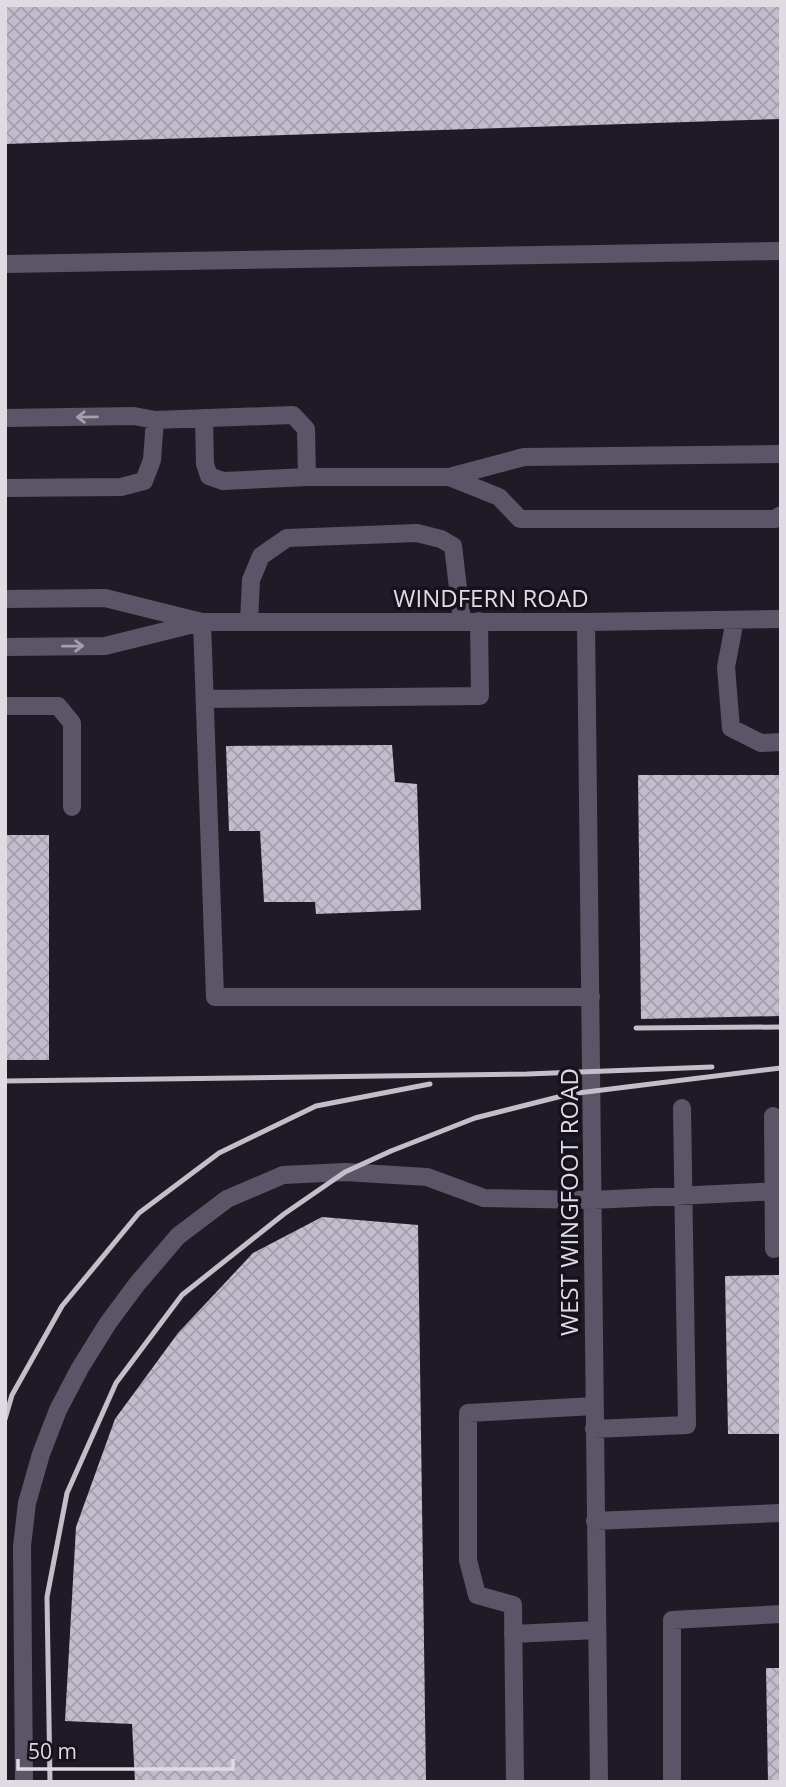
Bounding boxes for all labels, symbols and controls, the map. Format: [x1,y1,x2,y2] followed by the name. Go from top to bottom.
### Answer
[76,410,99,424] one-way arrow
[393,581,589,614] street label: WINDFERN ROAD
[62,640,85,653] one-way arrow
[552,1068,585,1336] street label: WEST WINGFOOT ROAD
[18,1728,233,1772] scale bar
[28,1737,77,1765] text: 50 m

